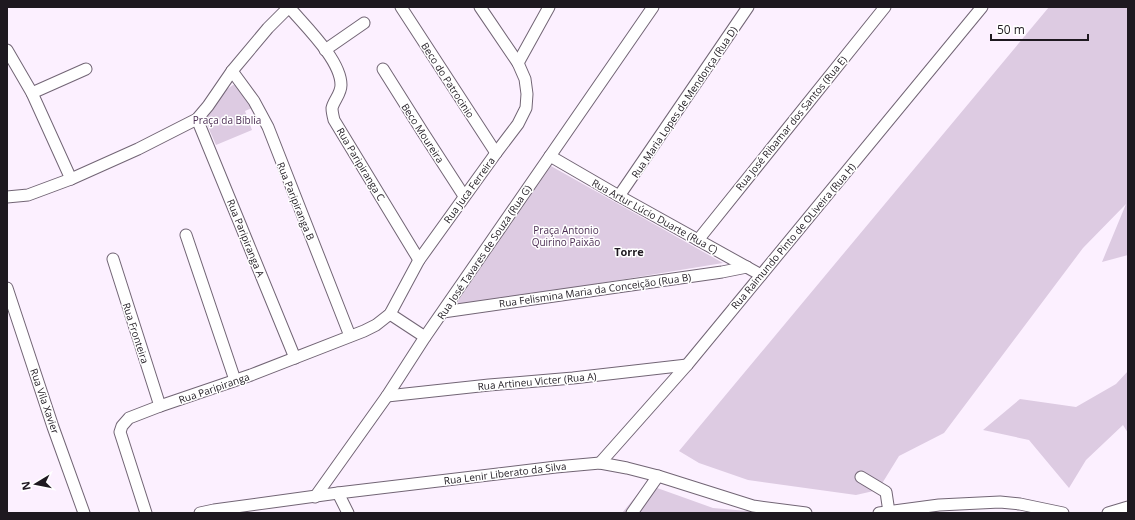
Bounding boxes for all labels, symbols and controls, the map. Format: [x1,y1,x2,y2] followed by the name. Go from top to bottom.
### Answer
[991,16,1088,42] scale bar
[997,21,1025,38] text: 50 m
[628,23,740,181] street label: Rua Maria Lopes de Mendonça (Rua D)
[418,40,478,120] street label: Beco do Patrocinio
[732,53,850,193] street label: Rua José Ribamar dos Santos (Rua E)
[398,100,448,166] street label: Beco Moureira
[193,113,261,127] park label: Praça da Bíblia
[334,125,388,203] street label: Rua Paripiranga C
[440,154,498,226] street label: Rua Juca Ferreira
[274,160,318,242] street label: Rua Paripiranga B
[728,160,858,312] street label: Rua Raimundo Pinto de OLiveira (Rua H)
[590,175,721,257] street label: Rua Artur Lúcio Duarte (Rua C)
[434,182,534,322] street label: Rua José Tavares de Souza (Rua G)
[224,197,268,280] street label: Rua Paripiranga A
[532,223,600,249] park label: Praça Antonio Quirino Paixão
[614,244,644,259] district label: Torre
[498,270,692,310] street label: Rua Felismina Maria da Conceição (Rua B)
[120,301,152,365] street label: Rua Fronteira
[27,366,63,436] street label: Rua Vila Xavier
[177,369,251,407] street label: Rua Paripiranga
[477,369,597,393] street label: Rua Artineu Victer (Rua A)
[443,459,567,487] street label: Rua Lenir Liberato da Silva
[16,464,56,504] north arrow
[17,480,34,492] text: N

